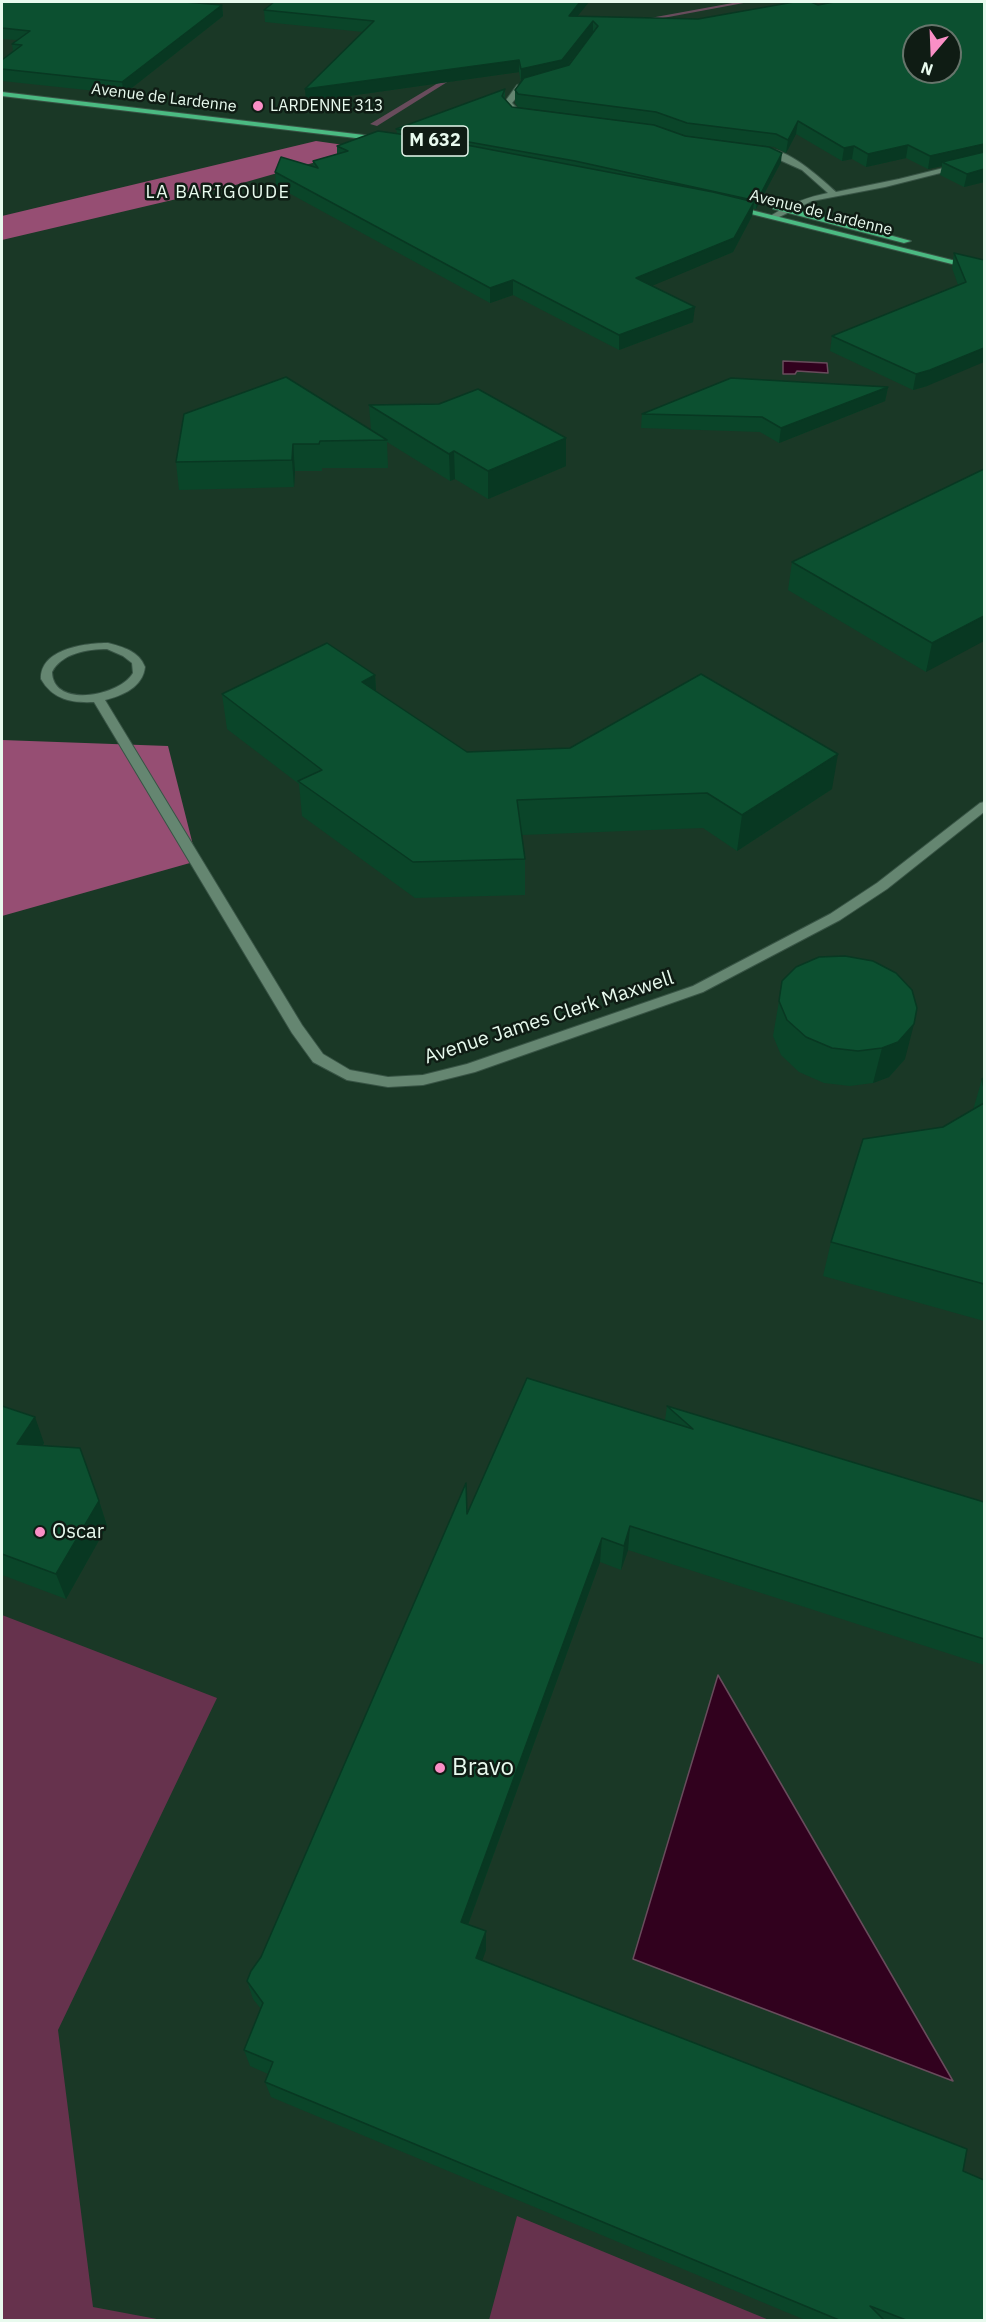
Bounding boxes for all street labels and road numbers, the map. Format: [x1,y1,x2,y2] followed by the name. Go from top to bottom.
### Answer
[90,80,238,116] street label: Avenue de Lardenne
[402,126,468,156] road number: M 632
[748,186,894,240] street label: Avenue de Lardenne
[421,966,677,1070] street label: Avenue James Clerk Maxwell

